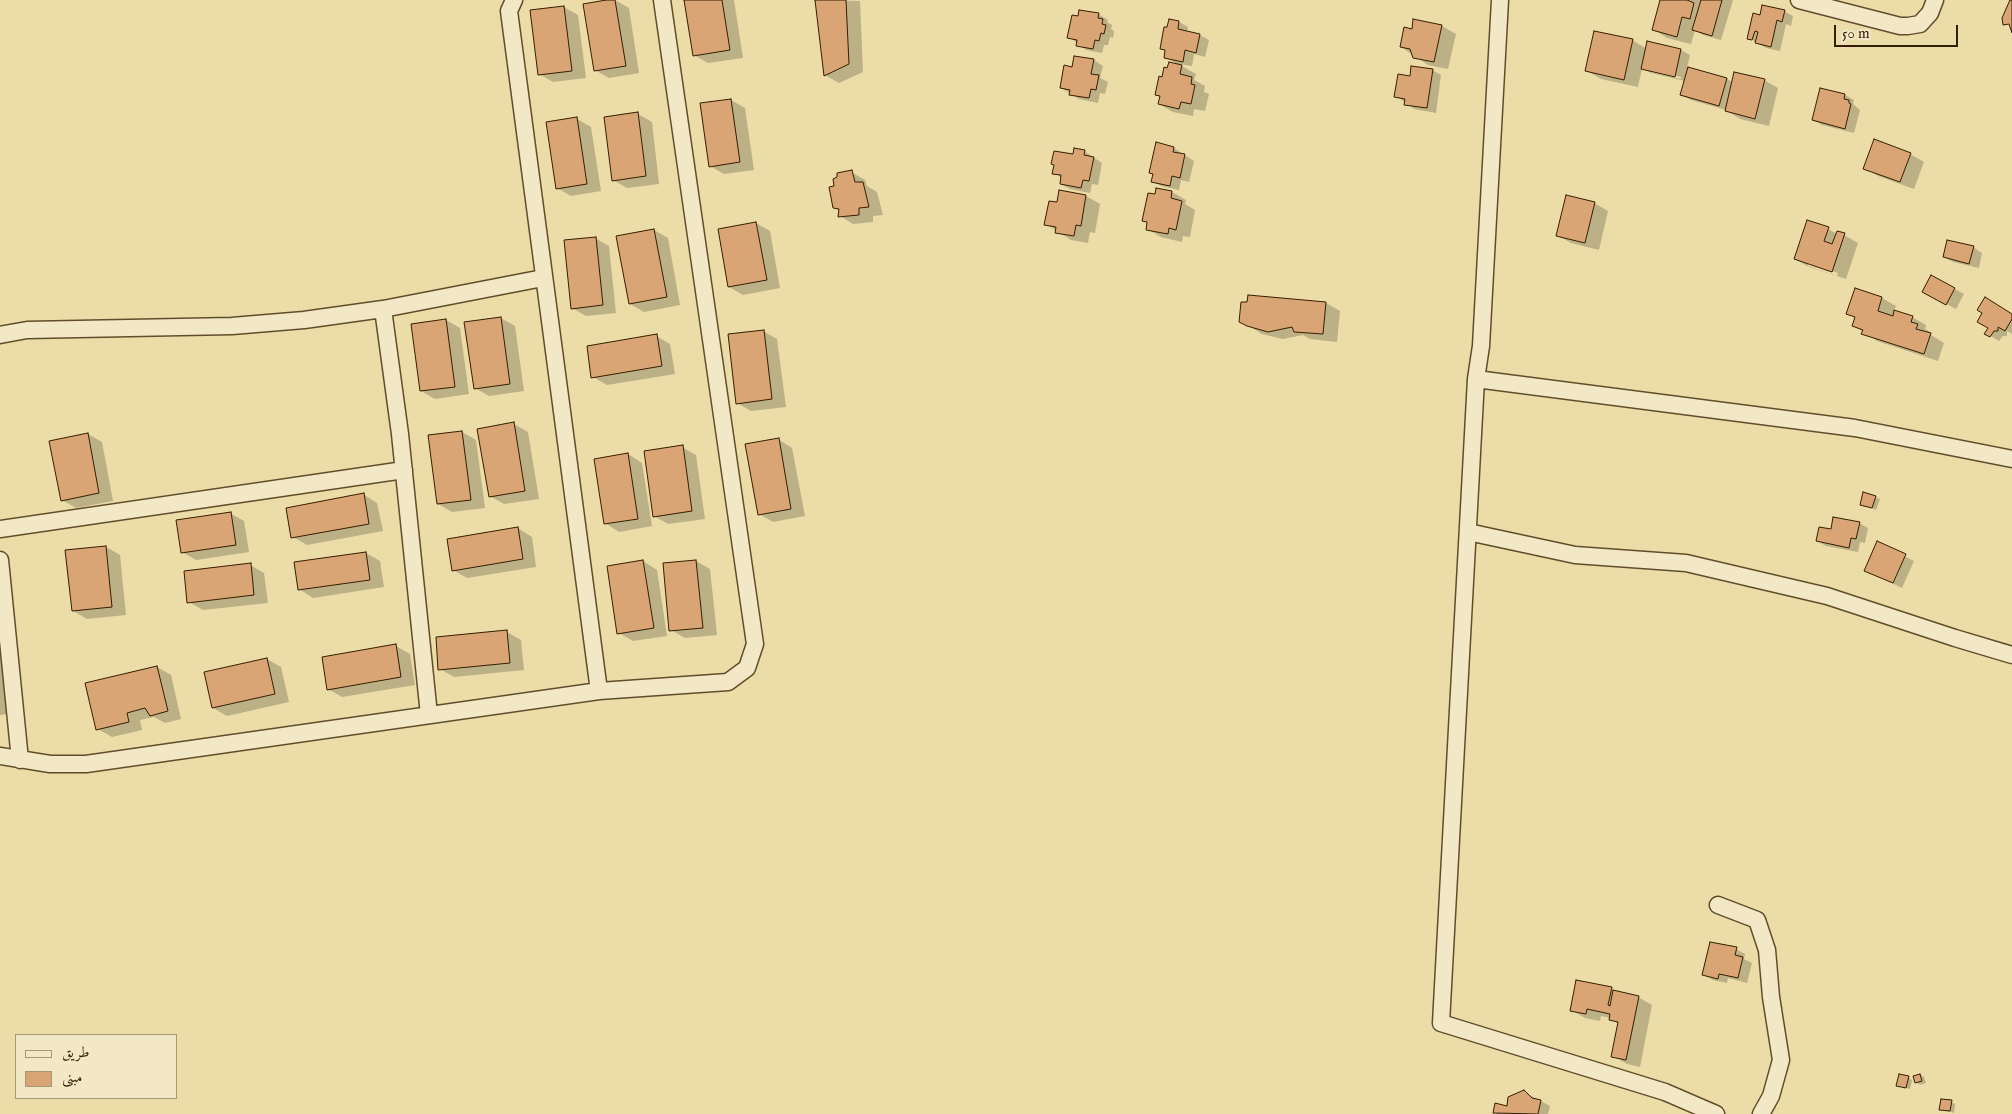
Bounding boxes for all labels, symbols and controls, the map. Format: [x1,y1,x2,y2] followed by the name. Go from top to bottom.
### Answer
[1837,15,1961,47] scale bar
[1842,24,1870,43] text: 50 m
[15,1034,178,1099] legend
[62,1043,89,1062] text: طريق
[62,1068,82,1087] text: مبنى

